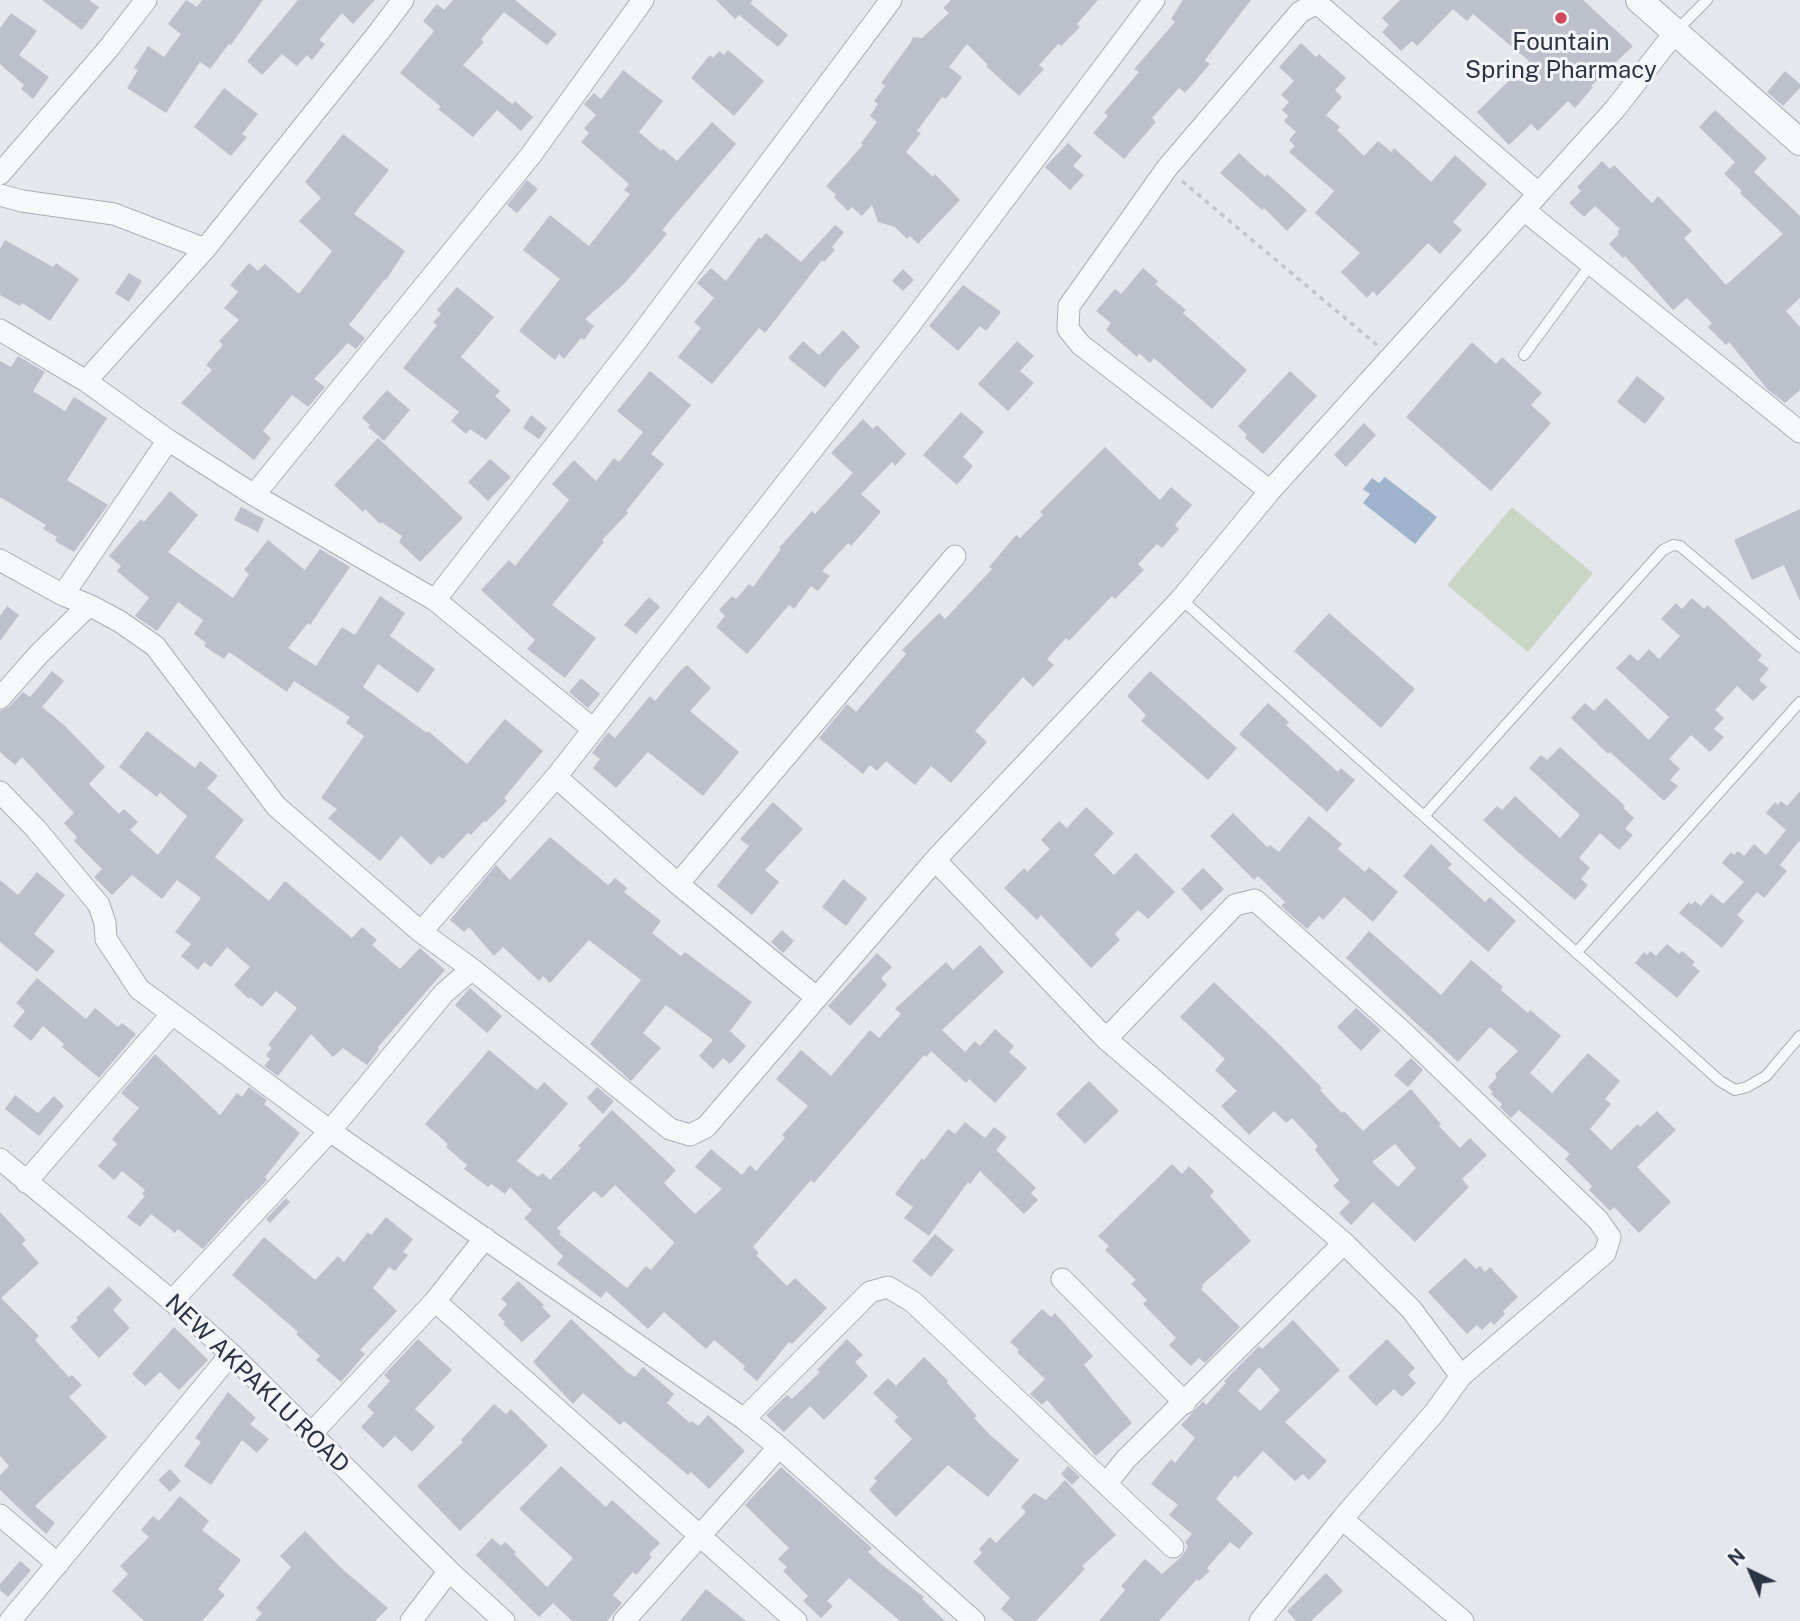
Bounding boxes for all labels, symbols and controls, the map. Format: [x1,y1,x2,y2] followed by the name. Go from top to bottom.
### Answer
[1553,10,1569,26] marker: Fountain Spring Pharmacy
[1465,29,1657,85] place label: Fountain Spring Pharmacy
[159,1289,355,1479] street label: NEW AKPAKLU ROAD
[1716,1537,1786,1607] north arrow
[1723,1544,1749,1570] text: N

